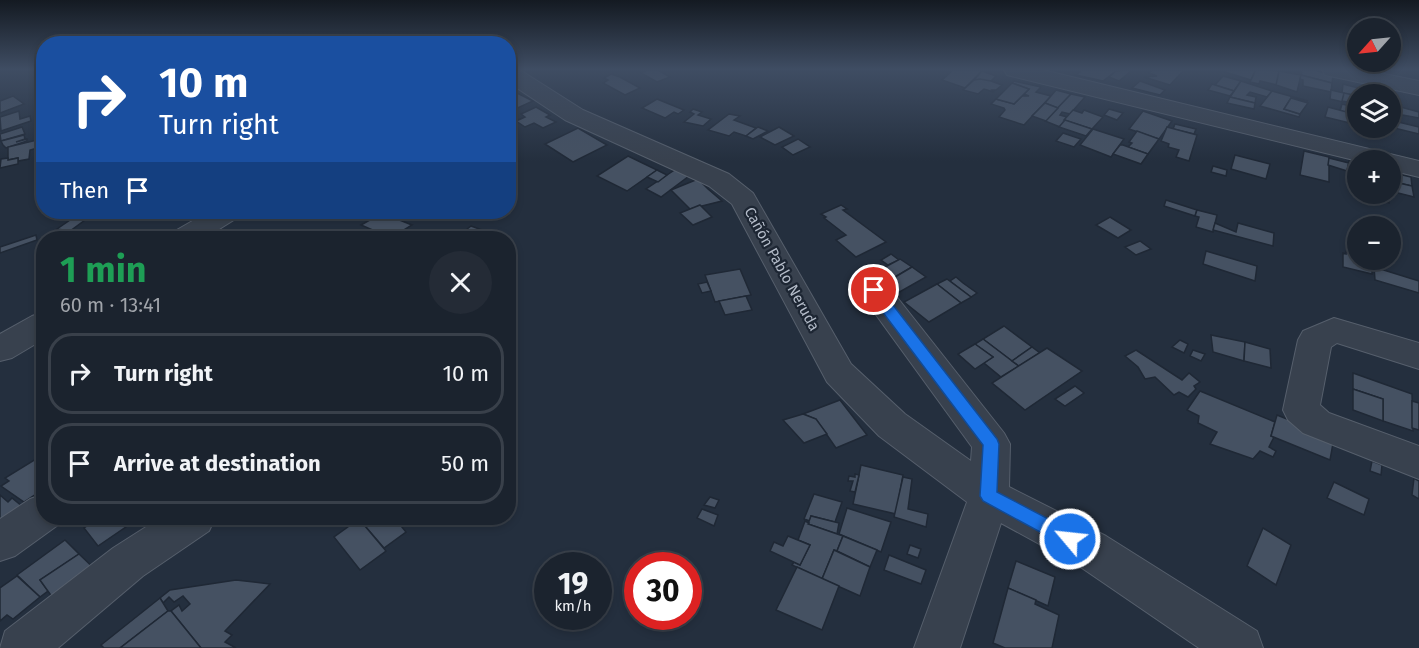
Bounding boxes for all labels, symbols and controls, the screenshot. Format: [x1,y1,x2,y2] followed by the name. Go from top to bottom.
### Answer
[1347,18,1401,72] north arrow
[1347,18,1401,270] map controls
[159,58,249,108] text: 10 m
[60,60,138,138] icon: right
[1347,84,1401,138] button: layers
[159,109,279,141] text: Turn right
[1347,150,1401,204] button: +
[121,174,154,207] icon: arrive
[60,177,109,204] text: Then
[740,204,824,334] street label: Cañón Pablo Neruda
[1347,216,1401,270] button: −
[60,248,147,292] text: 1 min
[429,251,492,314] button: close
[848,264,899,315] pin
[857,273,890,306] icon: arrive
[60,293,161,317] text: 60 m · 13:41
[63,357,96,390] icon: right
[114,360,213,387] text: Turn right
[443,360,489,387] text: 10 m
[63,447,96,480] icon: arrive
[114,450,321,477] text: Arrive at destination
[441,450,489,477] text: 50 m
[1038,507,1102,571] position arrow
[624,552,702,630] speed limit sign: 30
[558,566,588,602] text: 19
[554,597,592,615] text: km/h

